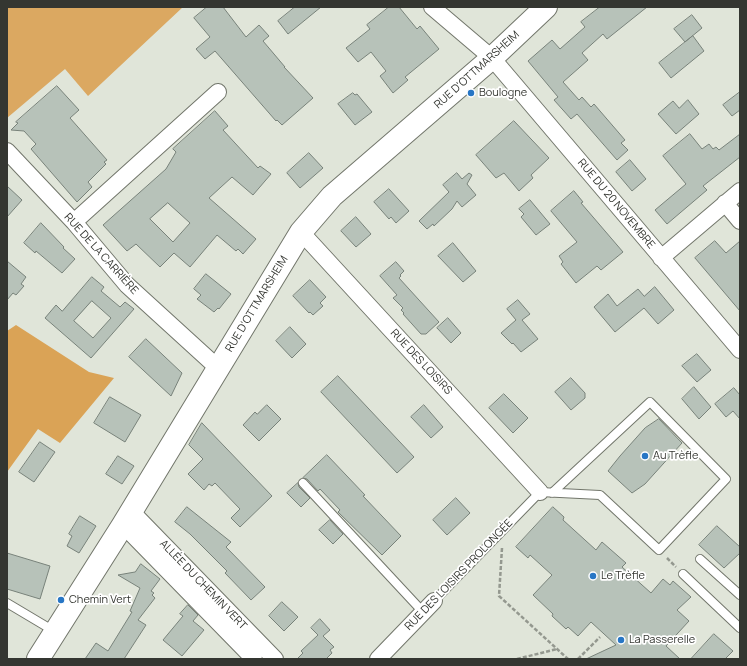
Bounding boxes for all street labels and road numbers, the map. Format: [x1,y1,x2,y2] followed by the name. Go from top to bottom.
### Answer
[432,28,522,112] street label: RUE D'OTTMARSHEIM
[575,157,657,251] street label: RUE DU 20 NOVEMBRE
[61,211,141,297] street label: RUE DE LA CARRIÈRE
[223,253,291,355] street label: RUE D'OTTMARSHEIM
[387,327,455,397] street label: RUE DES LOISIRS
[402,517,516,633] street label: RUE DES LOISIRS PROLONGÉE
[157,537,249,633] street label: ALLÉE DU CHEMIN VERT

